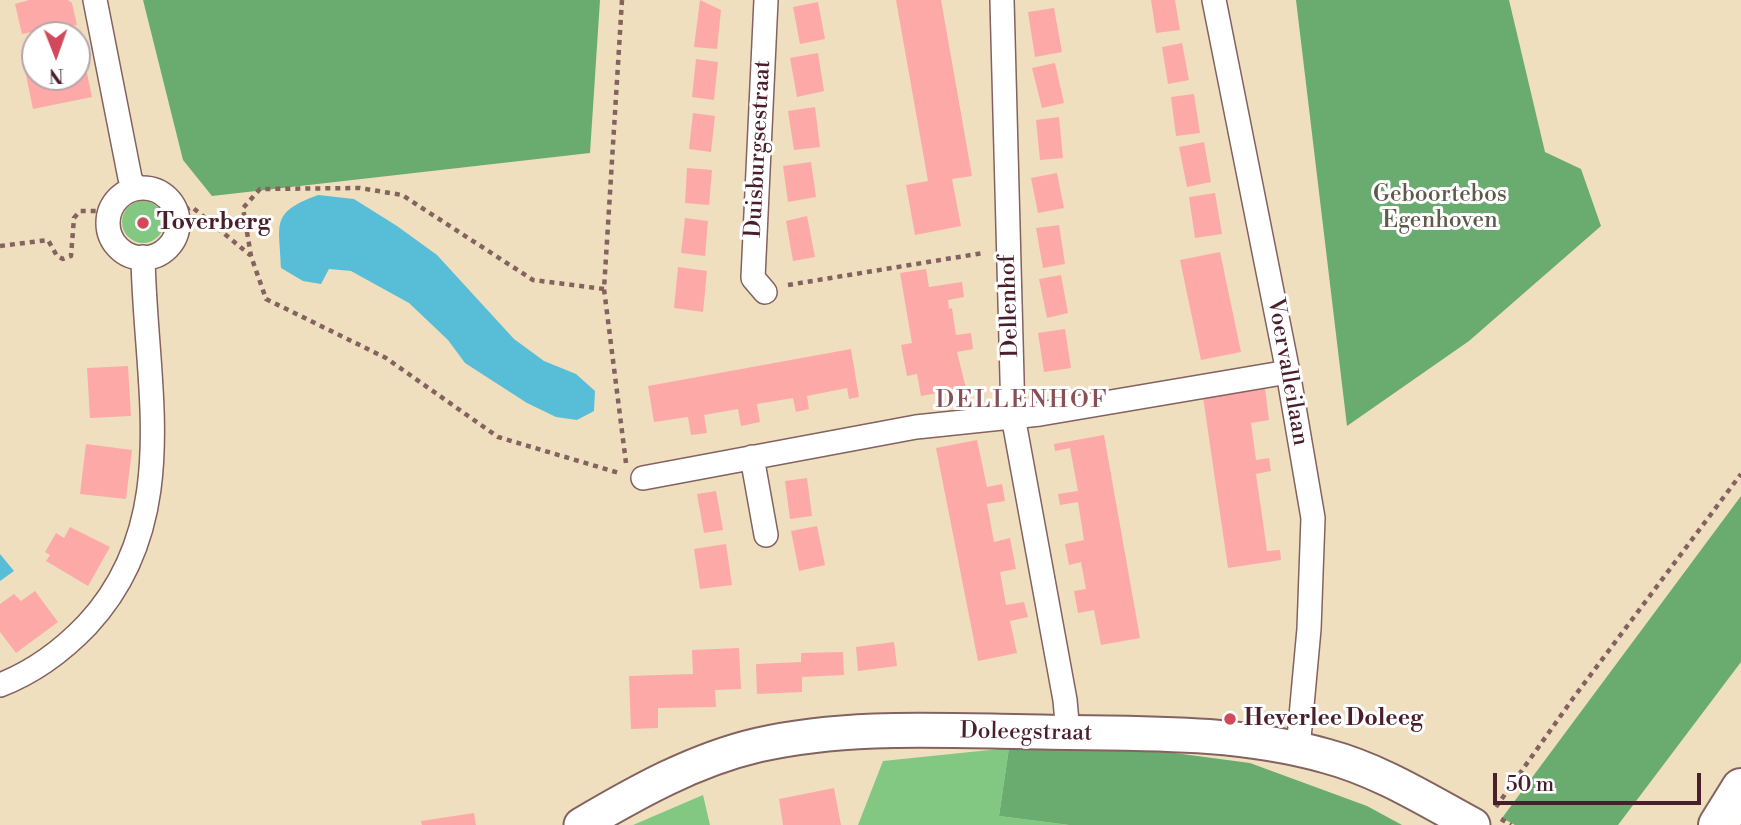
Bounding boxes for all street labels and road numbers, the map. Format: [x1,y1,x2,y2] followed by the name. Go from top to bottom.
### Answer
[741,59,777,239] street label: Duisburgsestraat
[994,254,1026,358] street label: Dellenhof
[1260,296,1314,448] street label: Voervalleilaan
[960,718,1092,748] street label: Doleegstraat

